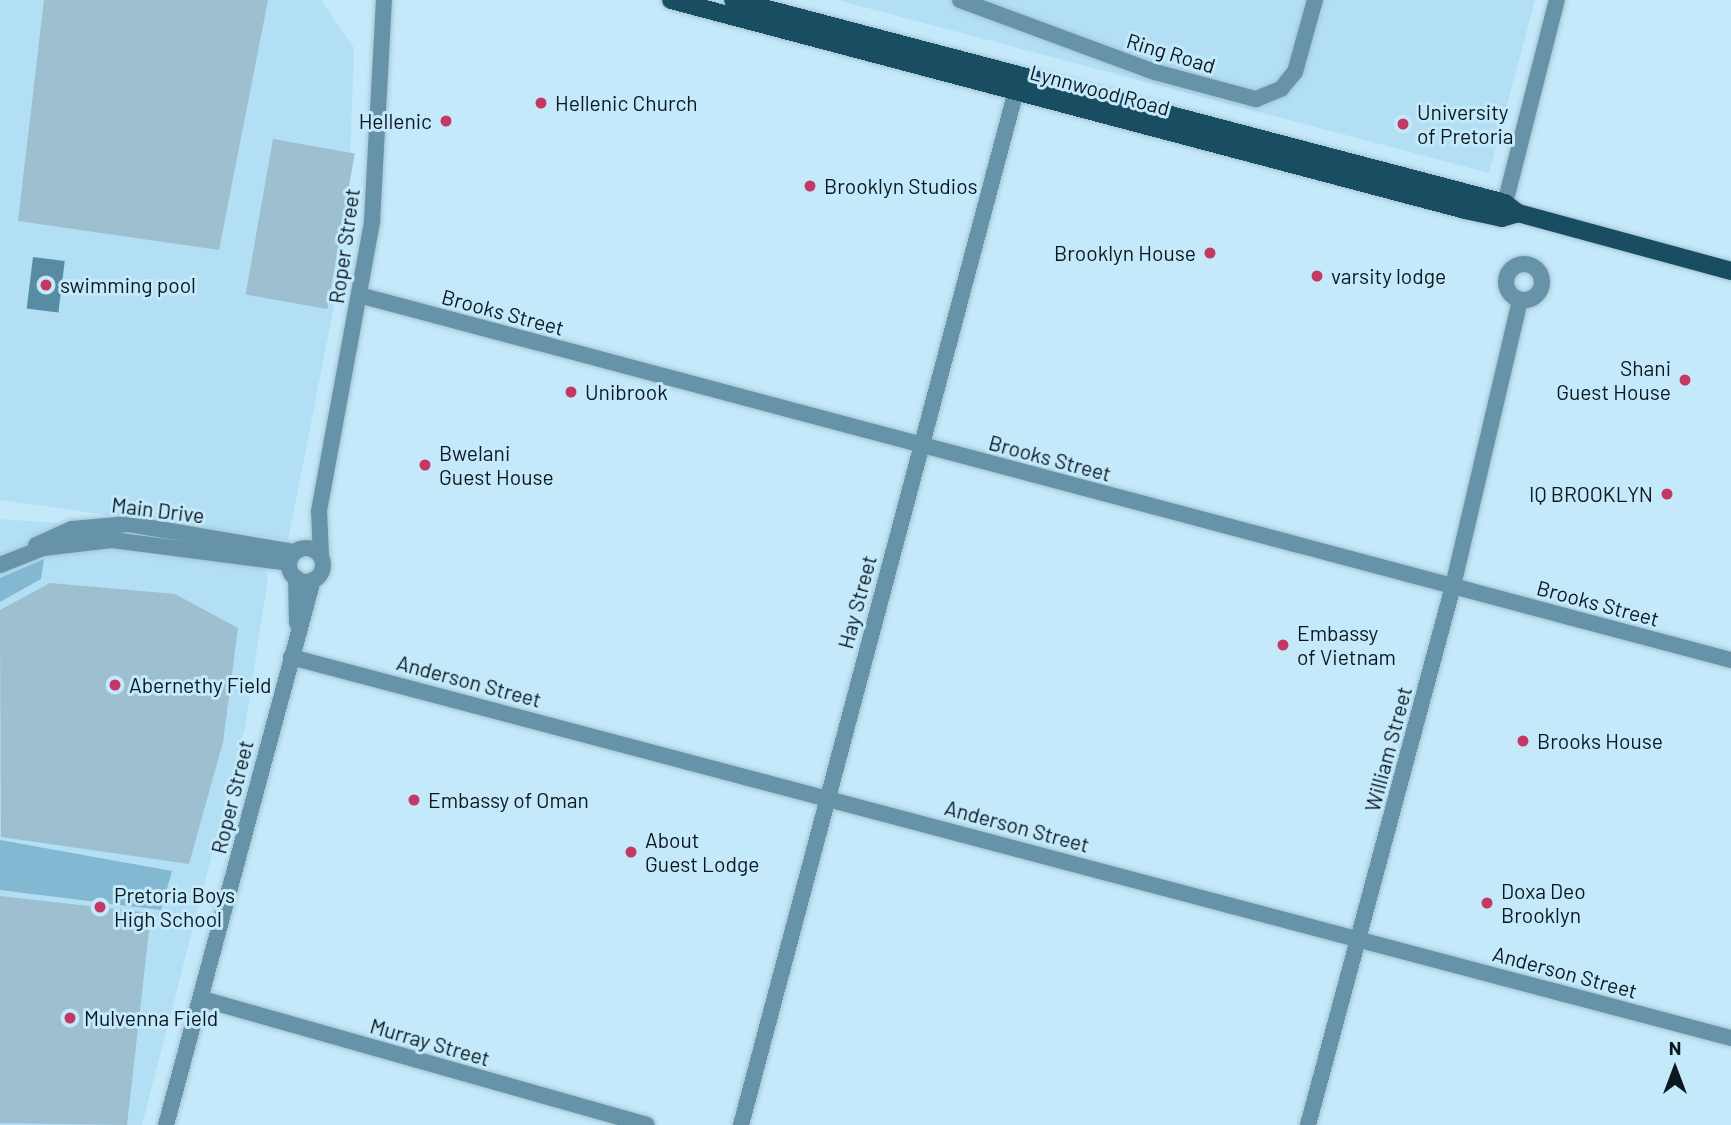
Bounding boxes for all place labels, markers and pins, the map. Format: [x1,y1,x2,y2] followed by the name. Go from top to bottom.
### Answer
[555,90,698,116] place label: Hellenic Church
[533,95,549,111] marker: Hellenic Church
[1417,99,1514,149] place label: University of Pretoria
[359,108,432,134] place label: Hellenic
[438,113,454,129] marker: Hellenic
[1395,116,1411,132] marker: University of Pretoria
[824,173,978,199] place label: Brooklyn Studios
[802,178,818,194] marker: Brooklyn Studios
[1054,240,1196,266] place label: Brooklyn House
[1202,245,1218,261] marker: Brooklyn House
[1331,263,1446,289] place label: varsity lodge
[1309,268,1325,284] marker: varsity lodge
[60,272,196,298] place label: swimming pool
[38,277,54,293] marker: swimming pool
[1556,355,1671,405] place label: Shani Guest House
[1677,372,1693,388] marker: Shani Guest House
[585,379,668,405] place label: Unibrook
[563,384,579,400] marker: Unibrook
[439,440,554,490] place label: Bwelani Guest House
[417,457,433,473] marker: Bwelani Guest House
[1529,481,1653,507] place label: IQ BROOKLYN
[1659,486,1675,502] marker: IQ BROOKLYN
[1297,620,1396,670] place label: Embassy of Vietnam
[1275,637,1291,653] marker: Embassy of Vietnam
[129,672,272,698] place label: Abernethy Field
[107,677,123,693] marker: Abernethy Field
[1537,728,1663,754] place label: Brooks House
[1515,733,1531,749] marker: Brooks House
[428,787,589,813] place label: Embassy of Oman
[406,792,422,808] marker: Embassy of Oman
[645,827,759,877] place label: About Guest Lodge
[623,844,639,860] marker: About Guest Lodge
[1501,878,1586,928] place label: Doxa Deo Brooklyn
[114,882,235,932] place label: Pretoria Boys High School
[1479,895,1495,911] marker: Doxa Deo Brooklyn
[92,899,108,915] marker: Pretoria Boys High School
[84,1005,218,1031] place label: Mulvenna Field
[62,1010,78,1026] marker: Mulvenna Field

